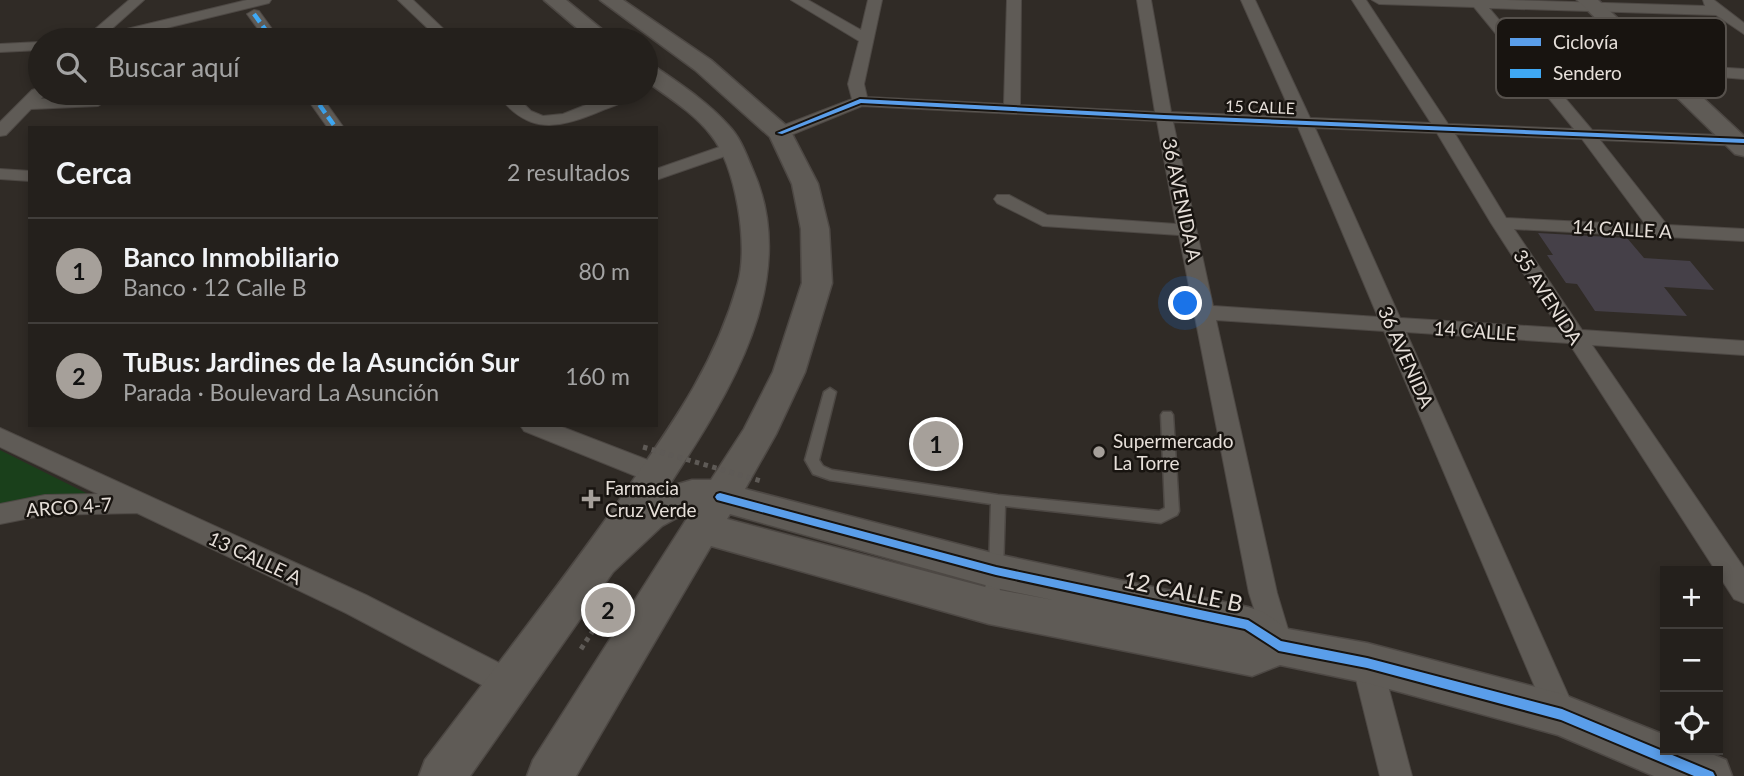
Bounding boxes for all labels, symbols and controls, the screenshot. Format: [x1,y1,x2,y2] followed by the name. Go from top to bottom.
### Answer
[1496,18,1726,98] legend
[28,28,658,105] search box
[1553,30,1618,53] text: Ciclovía
[52,48,90,86] icon: search
[108,51,239,83] text: Buscar aquí
[1553,61,1622,84] text: Sendero
[1225,96,1295,117] street label: 15 CALLE
[1158,136,1207,264] street label: 36 AVENIDA A
[56,154,132,190] text: Cerca
[507,158,630,186] text: 2 resultados
[1571,214,1673,243] street label: 14 CALLE A
[123,241,339,273] text: Banco Inmobiliario
[1509,245,1588,349] street label: 35 AVENIDA
[72,257,86,285] text: 1
[579,257,630,285] text: 80 m
[123,273,307,301] text: Banco · 12 Calle B
[1168,286,1202,320] your location
[1374,302,1439,411] street label: 36 AVENIDA
[1433,316,1517,345] street label: 14 CALLE
[123,346,519,378] text: TuBus: Jardines de la Asunción Sur
[72,362,86,390] text: 2
[565,362,630,390] text: 160 m
[123,378,439,406] text: Parada · Boulevard La Asunción
[913,418,959,470] pin: 1
[1113,429,1233,474] place label: Supermercado La Torre
[1091,444,1107,460] marker: Supermercado La Torre
[605,476,697,521] place label: Farmacia Cruz Verde
[583,491,599,507] marker: Farmacia Cruz Verde
[25,492,113,521] street label: ARCO 4-7
[205,526,306,589] street label: 13 CALLE A
[1121,565,1245,617] street label: 12 CALLE B
[1660,566,1723,755] map controls
[1660,566,1723,629] button: +
[585,584,631,636] pin: 2
[1660,629,1723,692] button: −
[1660,692,1723,755] button: locate

